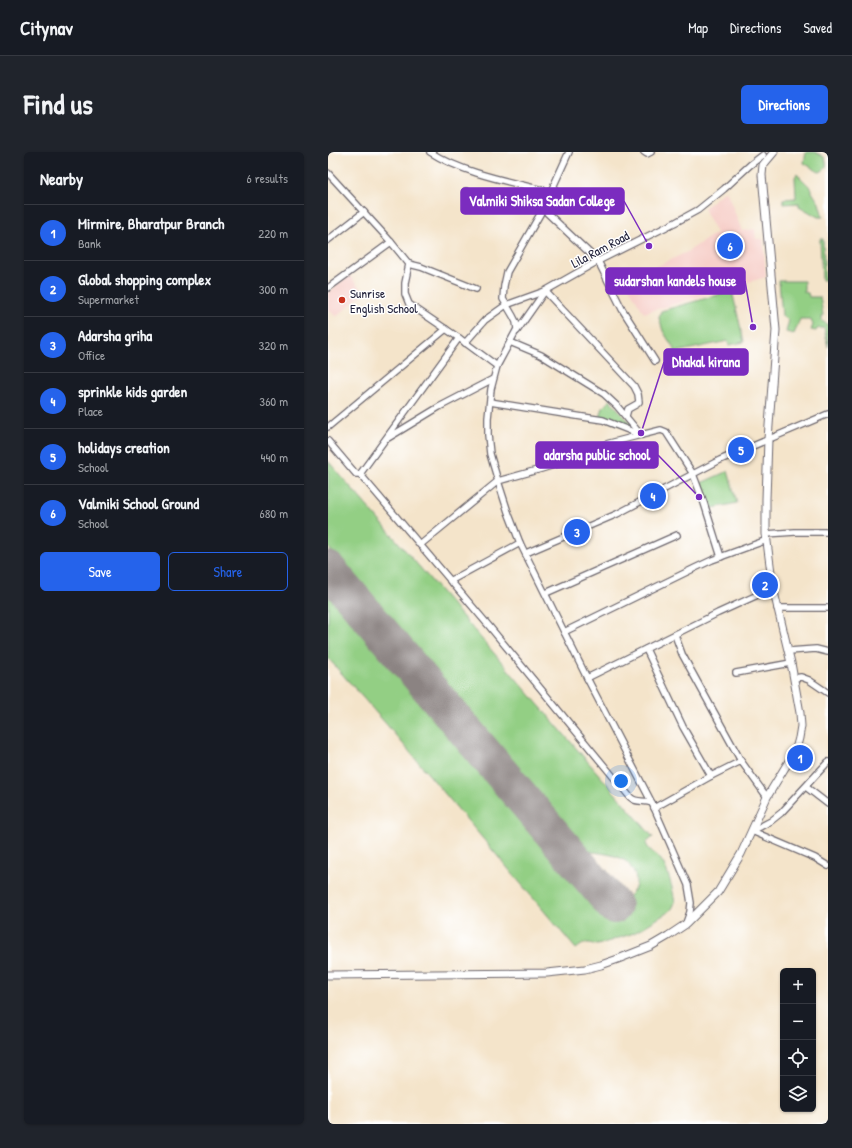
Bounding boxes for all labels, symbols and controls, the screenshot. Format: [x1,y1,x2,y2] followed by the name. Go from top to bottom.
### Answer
[20,15,73,41] text: Citynav
[688,18,708,37] text: Map
[730,18,781,37] text: Directions
[803,18,832,37] text: Saved
[24,85,93,123] text: Find us
[741,85,828,124] button: Directions
[40,167,83,190] text: Nearby
[247,169,288,187] text: 6 results
[461,188,624,214] callout: Valmiki Shiksa Sadan College
[469,191,616,212] text: Valmiki Shiksa Sadan College
[78,213,224,234] text: Mirmire, Bharatpur Branch
[51,224,55,242] text: 1
[258,224,288,242] text: 220 m
[568,226,632,272] street label: Lila Ram Road
[717,231,743,261] pin: 6
[78,234,101,252] text: Bank
[606,268,745,294] callout: sudarshan kandels house
[78,269,211,290] text: Global shopping complex
[614,271,737,290] text: sudarshan kandels house
[50,280,56,298] text: 2
[259,280,288,298] text: 300 m
[350,284,418,317] place label: Sunrise English School
[78,290,139,308] text: Supermarket
[337,295,347,305] marker: Sunrise English School
[78,325,152,346] text: Adarsha griha
[50,336,56,354] text: 3
[258,336,288,354] text: 320 m
[78,346,105,364] text: Office
[664,349,748,375] callout: Dhakal kirana
[672,352,740,371] text: Dhakal kirana
[78,381,187,402] text: sprinkle kids garden
[51,392,55,410] text: 4
[259,392,288,410] text: 360 m
[78,402,103,420] text: Place
[728,435,754,465] pin: 5
[78,437,170,458] text: holidays creation
[536,442,658,468] callout: adarsha public school
[544,445,650,466] text: adarsha public school
[50,448,56,466] text: 5
[261,448,288,466] text: 440 m
[78,458,108,476] text: School
[640,481,666,511] pin: 4
[78,493,199,514] text: Valmiki School Ground
[50,504,56,522] text: 6
[260,504,288,522] text: 680 m
[78,514,108,532] text: School
[564,517,590,547] pin: 3
[40,552,160,591] button: Save
[168,552,288,591] button: Share
[752,570,778,600] pin: 2
[787,743,813,773] pin: 1
[611,771,631,791] your location
[780,968,816,1112] map controls
[780,968,816,1004] button: +
[780,1004,816,1040] button: −
[780,1040,816,1076] button: locate
[780,1076,816,1112] button: layers

